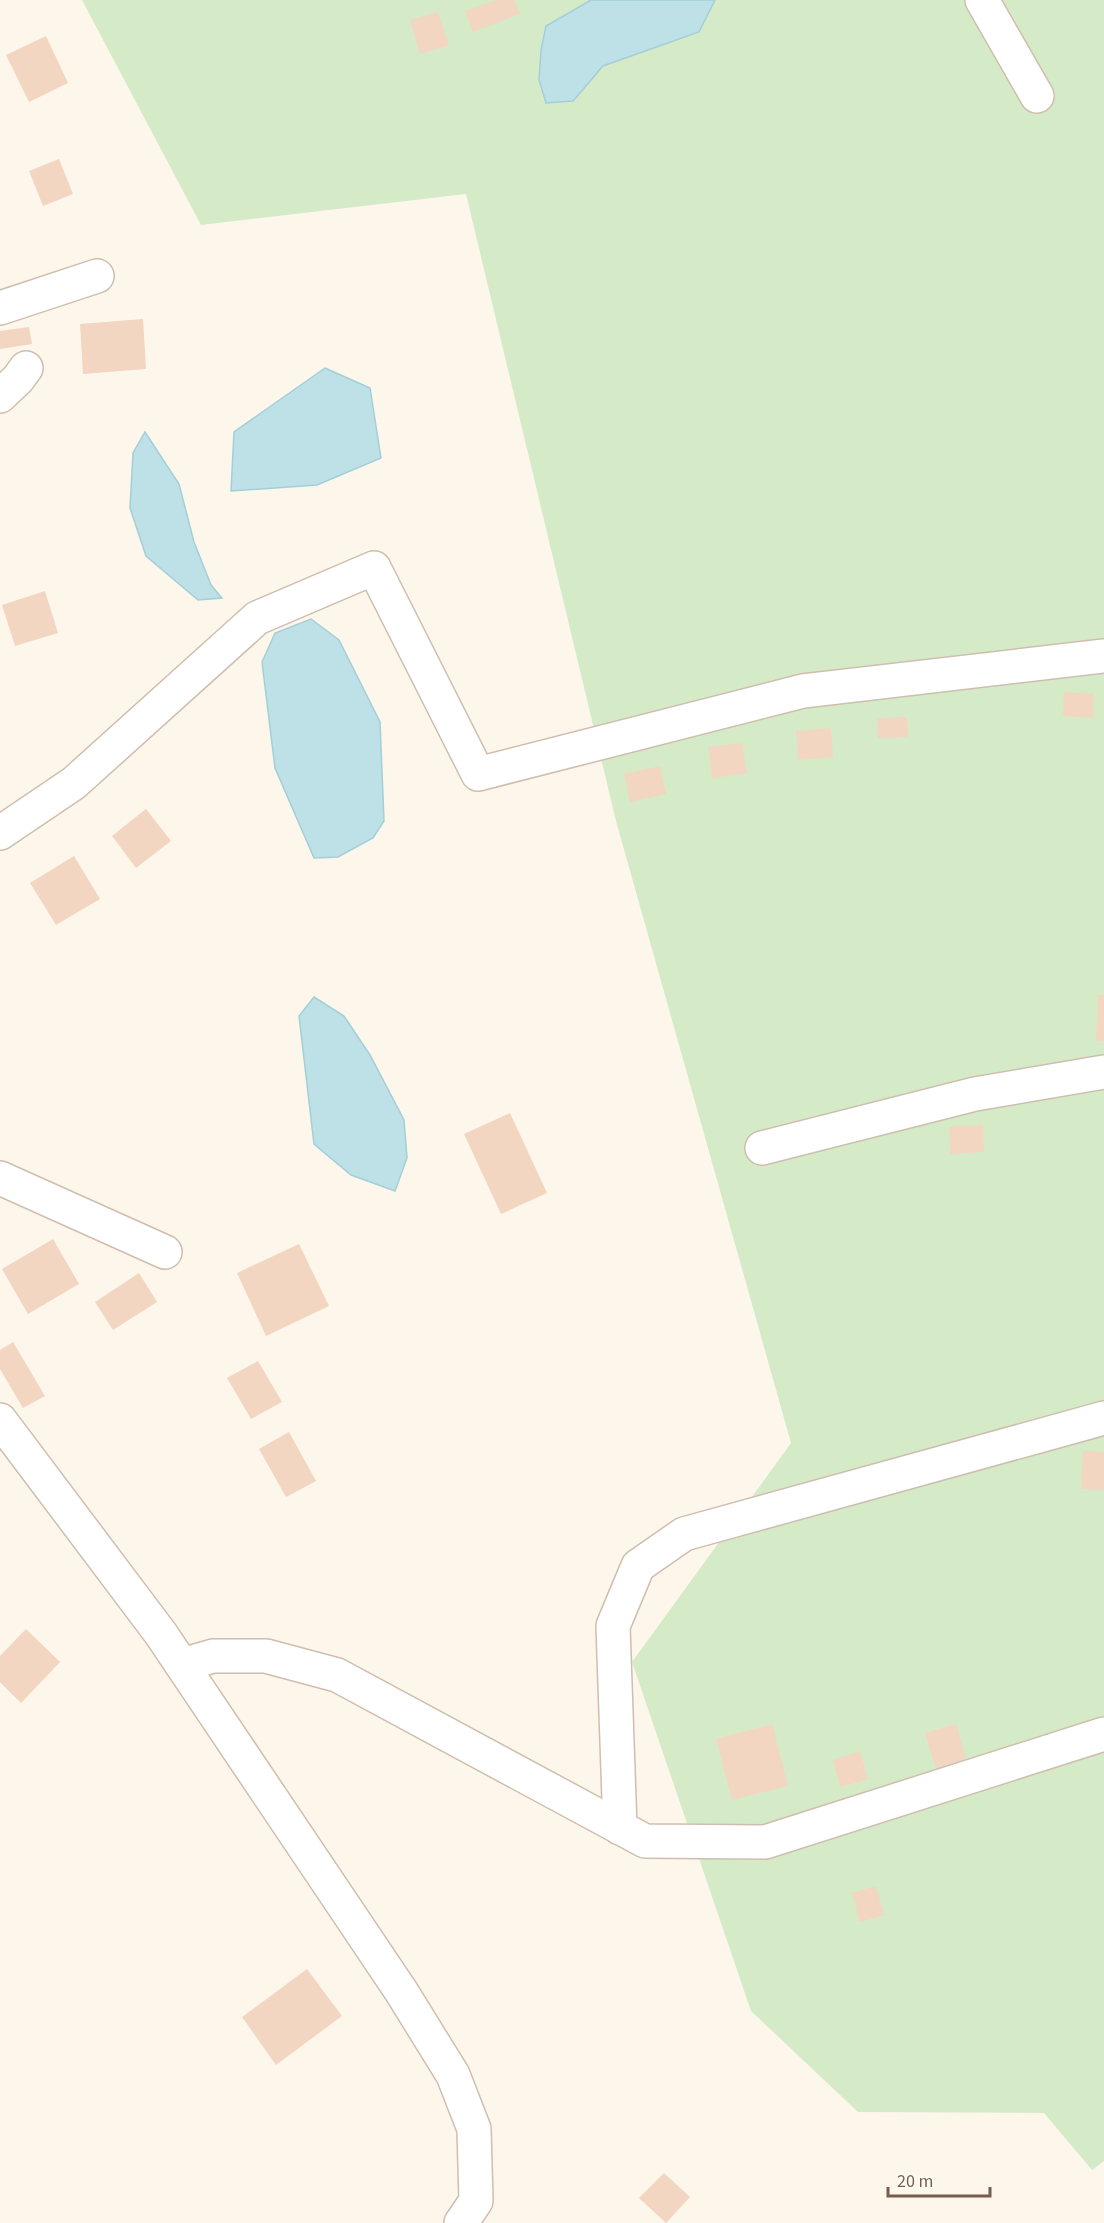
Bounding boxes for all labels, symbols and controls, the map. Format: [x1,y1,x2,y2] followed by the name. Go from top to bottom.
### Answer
[888,2160,990,2198] scale bar
[897,2169,933,2194] text: 20 m

